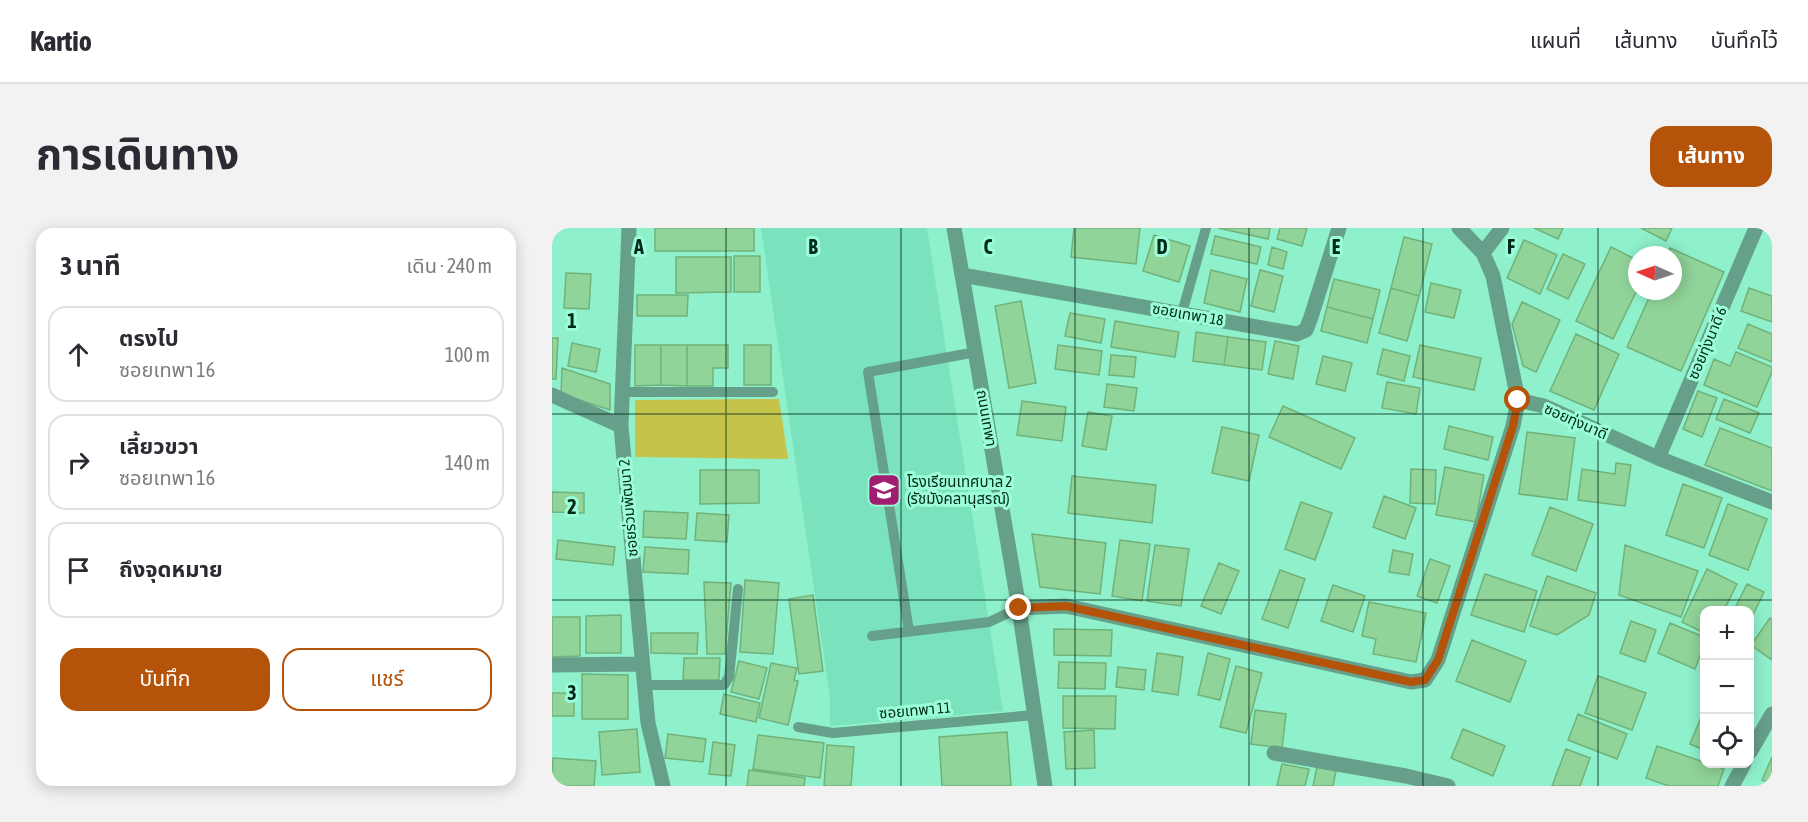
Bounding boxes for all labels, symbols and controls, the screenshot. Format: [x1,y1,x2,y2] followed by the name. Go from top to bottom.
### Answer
[30,25,92,57] text: Kartio
[1530,28,1581,52] text: แผนที่
[1614,28,1678,52] text: เส้นทาง
[1711,28,1778,52] text: บันทึกไว้
[1650,126,1772,187] button: เส้นทาง
[36,130,239,178] text: การเดินทาง
[633,235,644,258] text: A
[808,235,818,258] text: B
[984,235,993,258] text: C
[1156,235,1168,258] text: D
[1332,235,1341,258] text: E
[1507,235,1515,258] text: F
[1628,246,1682,300] north arrow
[60,251,121,281] text: 3 นาที
[407,254,492,277] text: เดิน · 240 m
[1151,299,1225,329] street label: ซอยเทพา 18
[1684,304,1731,382] street label: ซอยทุ่งนาดี 6
[567,309,577,332] text: 1
[119,325,179,351] text: ตรงไป
[62,338,95,371] icon: ahead
[445,343,490,366] text: 100 m
[119,358,215,381] text: ซอยเทพา 16
[1504,386,1530,412] route start
[974,388,1000,448] street label: ถนนเทพา
[1541,399,1610,443] street label: ซอยทุ่งนาดี
[119,433,199,459] text: เลี้ยวขวา
[62,446,95,479] icon: right
[445,451,490,474] text: 140 m
[615,458,641,558] street label: ซอยร่วมพัฒนา 2
[119,466,215,489] text: ซอยเทพา 16
[866,472,902,508] school or university icon: โรงเรียนเทศบาล 2 (รัชมังคลานุสรณ์)
[907,473,1012,508] place label: โรงเรียนเทศบาล 2 (รัชมังคลานุสรณ์)
[567,495,577,518] text: 2
[62,554,95,587] icon: arrive
[119,556,223,582] text: ถึงจุดหมาย
[1005,594,1031,620] route end
[1700,606,1754,768] map controls
[1700,606,1754,660] button: +
[60,648,270,711] button: บันทึก
[282,648,492,711] button: แชร์
[1700,660,1754,714] button: −
[567,681,577,704] text: 3
[878,698,952,722] street label: ซอยเทพา 11
[1700,714,1754,768] button: locate

